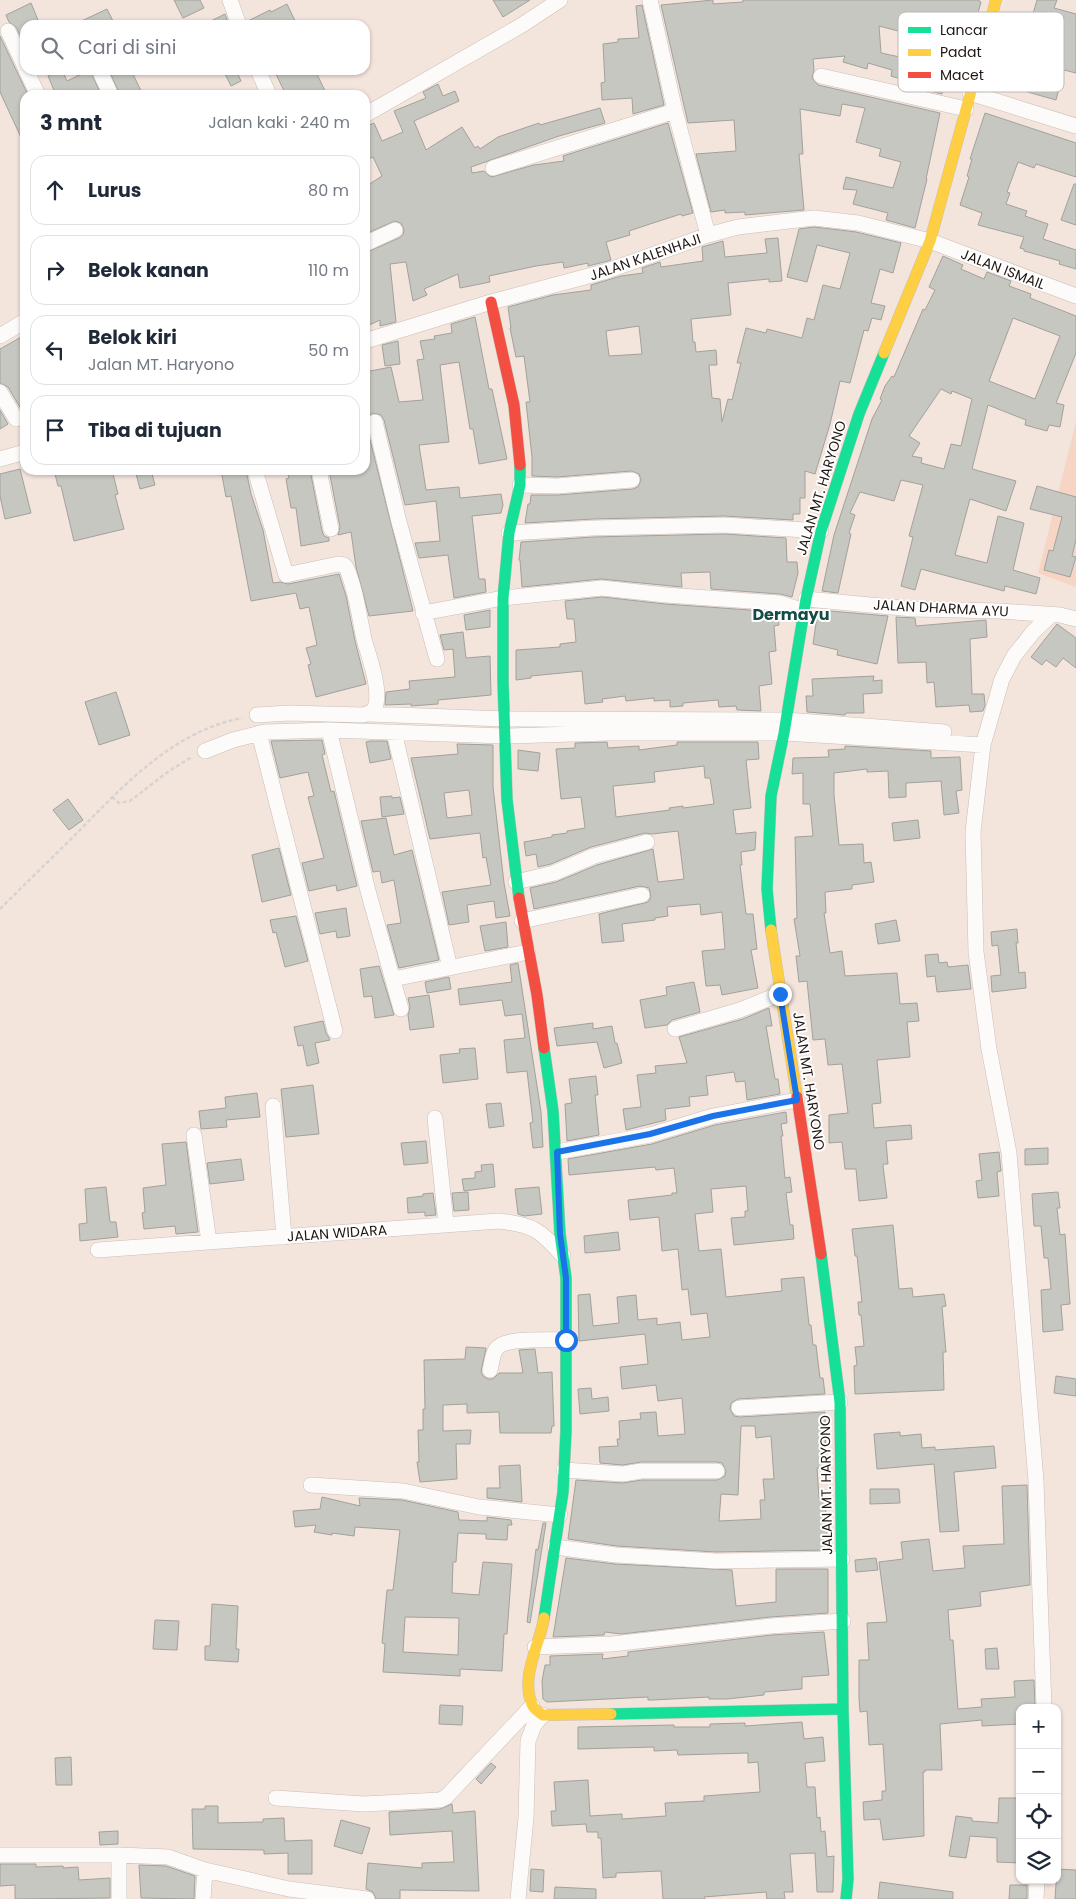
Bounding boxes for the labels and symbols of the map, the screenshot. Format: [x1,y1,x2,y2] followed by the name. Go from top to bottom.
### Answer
[898,12,1064,92] legend
[940,20,988,40] text: Lancar
[940,42,982,62] text: Padat
[940,65,984,85] text: Macet
[587,229,703,285] street label: JALAN KALENHAJI
[958,244,1048,294] street label: JALAN ISMAIL
[791,418,851,558] street label: JALAN MT. HARYONO
[873,594,1009,622] street label: JALAN DHARMA AYU
[752,603,830,626] district label: Dermayu
[769,983,792,1006] route end
[788,1010,830,1152] street label: JALAN MT. HARYONO
[286,1220,388,1246] street label: JALAN WIDARA
[555,1329,578,1352] route start
[815,1415,837,1555] street label: JALAN MT. HARYONO

